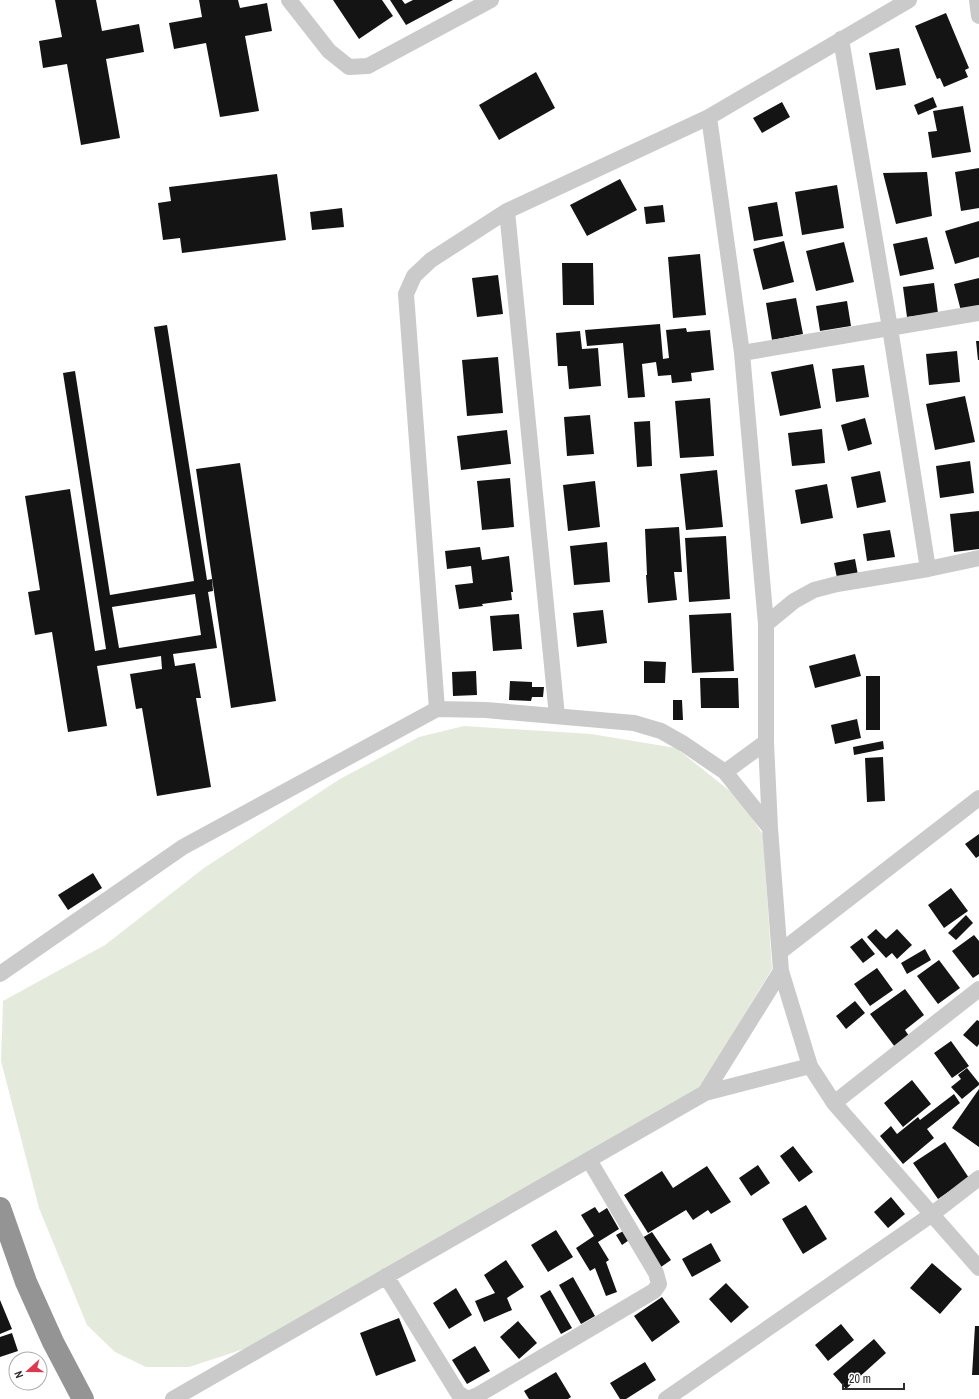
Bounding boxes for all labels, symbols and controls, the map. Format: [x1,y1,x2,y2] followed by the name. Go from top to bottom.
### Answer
[8,1351,48,1391] north arrow
[843,1365,904,1391] scale bar
[11,1369,26,1380] text: N
[849,1371,871,1387] text: 20 m

